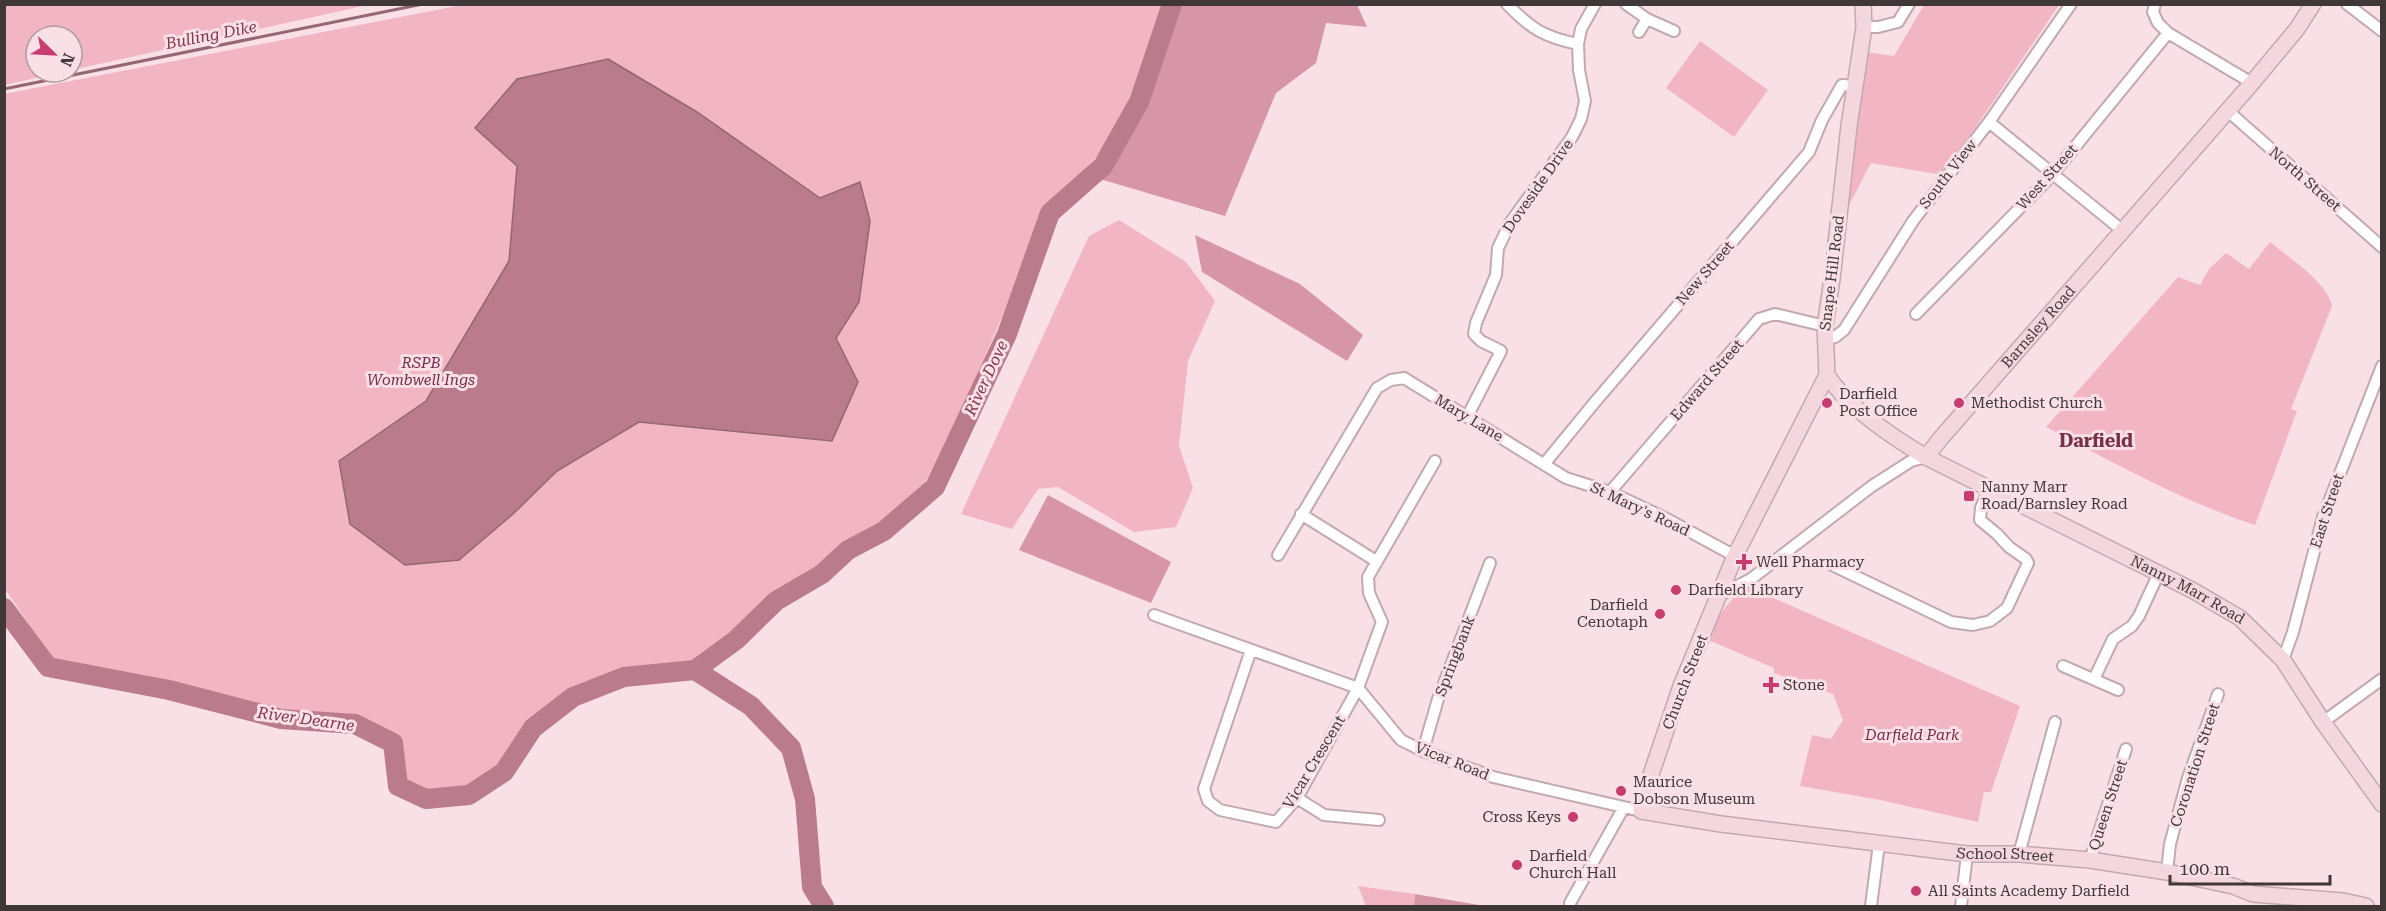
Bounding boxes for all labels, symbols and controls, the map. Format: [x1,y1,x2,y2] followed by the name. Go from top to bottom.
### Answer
[163,17,258,53] water label: Bulling Dike
[24,24,84,84] north arrow
[56,50,78,69] text: N
[1915,135,1981,212] street label: South View
[1499,136,1577,236] street label: Doveside Drive
[2013,140,2082,214] street label: West Street
[2265,143,2345,215] street label: North Street
[1816,214,1848,332] street label: Snape Hill Road
[1672,237,1738,309] street label: New Street
[1998,282,2079,372] street label: Barnsley Road
[1667,335,1748,424] street label: Edward Street
[960,338,1012,419] water label: River Dove
[367,354,475,389] park label: RSPB Wombwell Ings
[1839,385,1918,420] place label: Darfield Post Office
[1431,390,1507,446] street label: Mary Lane
[1971,394,2103,412] place label: Methodist Church
[1820,396,1834,410] marker: Darfield Post Office
[1952,396,1966,410] marker: Methodist Church
[2059,430,2133,451] district label: Darfield
[2306,471,2348,551] street label: East Street
[1587,478,1693,540] street label: St Mary's Road
[1981,478,2128,513] place label: Nanny Marr Road/Barnsley Road
[1962,489,1976,503] marker: Nanny Marr Road/Barnsley Road
[2128,552,2248,628] street label: Nanny Marr Road
[1756,553,1864,571] place label: Well Pharmacy
[1737,555,1751,569] marker: Well Pharmacy
[1688,581,1804,599] place label: Darfield Library
[1669,583,1683,597] marker: Darfield Library
[1577,596,1648,631] place label: Darfield Cenotaph
[1653,607,1667,621] marker: Darfield Cenotaph
[1431,613,1479,699] street label: Springbank
[1659,631,1712,732] street label: Church Street
[1783,676,1825,694] place label: Stone
[1764,678,1778,692] marker: Stone
[2167,700,2224,829] street label: Coronation Street
[255,703,356,735] water label: River Dearne
[1279,712,1349,812] street label: Vicar Crescent
[1864,726,1960,744] park label: Darfield Park
[1412,738,1492,784] street label: Vicar Road
[2085,757,2131,853] street label: Queen Street
[1633,773,1756,808] place label: Maurice Dobson Museum
[1614,784,1628,798] marker: Maurice Dobson Museum
[1482,808,1561,826] place label: Cross Keys
[1566,810,1580,824] marker: Cross Keys
[1955,844,2055,866] street label: School Street
[1529,847,1617,882] place label: Darfield Church Hall
[2170,848,2330,886] scale bar
[1510,858,1524,872] marker: Darfield Church Hall
[2179,858,2230,879] text: 100 m
[1928,882,2130,900] place label: All Saints Academy Darfield
[1909,884,1923,898] marker: All Saints Academy Darfield

